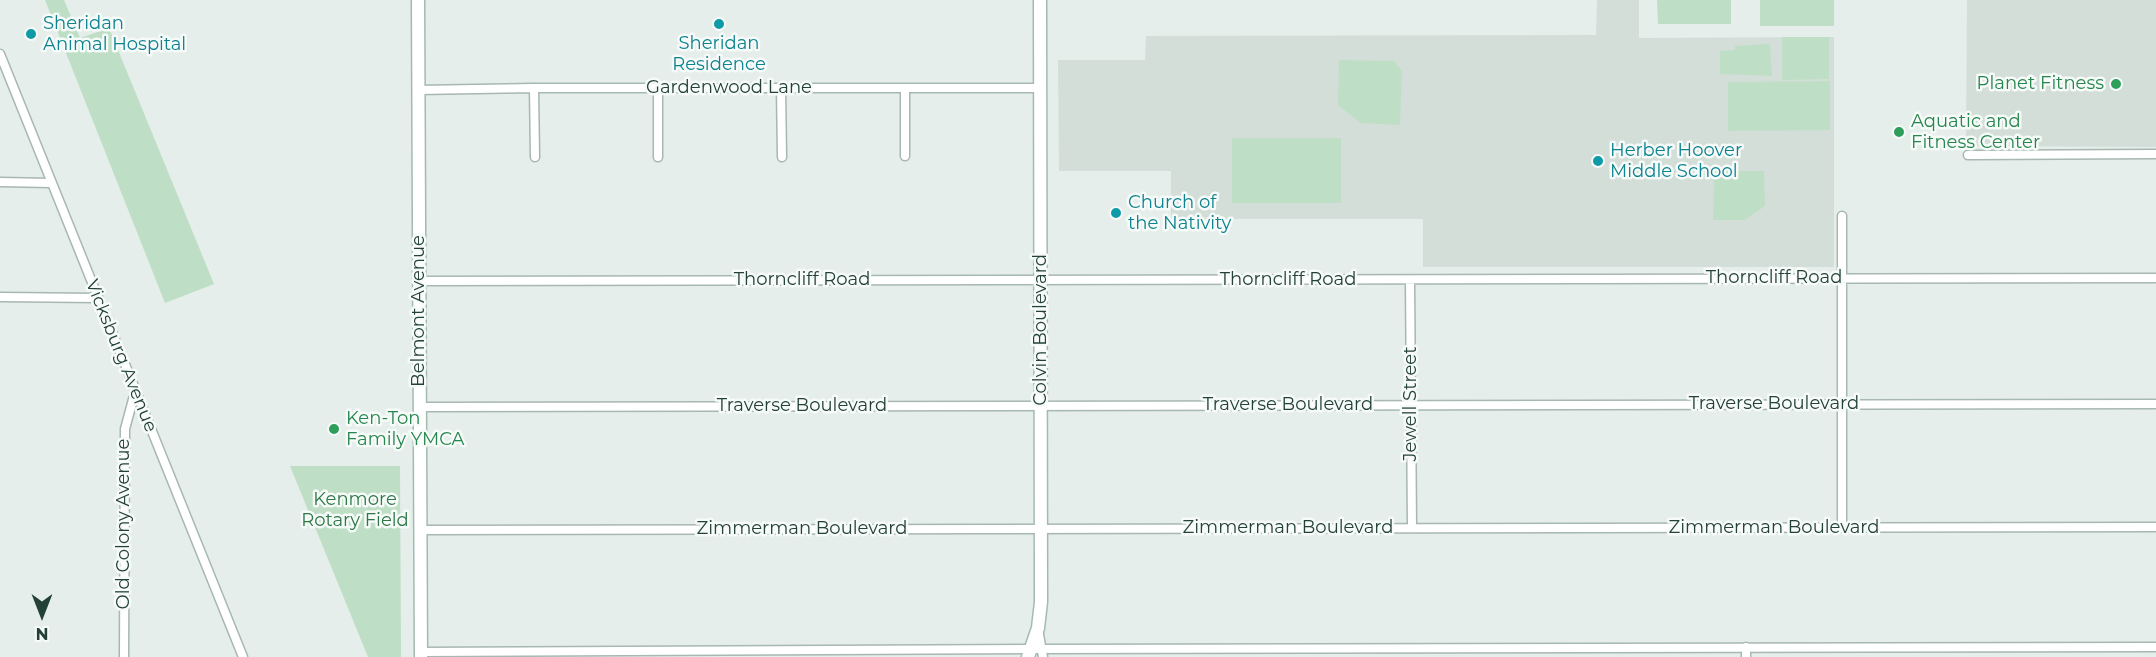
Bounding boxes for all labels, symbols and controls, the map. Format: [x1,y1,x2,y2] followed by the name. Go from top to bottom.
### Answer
[43,13,186,56] place label: Sheridan Animal Hospital
[712,17,726,31] marker: Sheridan Residence
[24,27,38,41] marker: Sheridan Animal Hospital
[672,33,766,76] place label: Sheridan Residence
[1977,73,2104,95] place label: Planet Fitness
[646,77,812,99] street label: Gardenwood Lane
[2109,77,2123,91] marker: Planet Fitness
[1911,111,2040,154] place label: Aquatic and Fitness Center
[1892,125,1906,139] marker: Aquatic and Fitness Center
[1610,140,1742,182] place label: Herber Hoover Middle School
[1591,154,1605,168] marker: Herber Hoover Middle School
[1128,192,1231,234] place label: Church of the Nativity
[1109,206,1123,220] marker: Church of the Nativity
[408,235,430,387] street label: Belmont Avenue
[1030,254,1052,406] street label: Colvin Boulevard
[1706,267,1842,289] street label: Thorncliff Road
[734,269,870,291] street label: Thorncliff Road
[1220,269,1356,291] street label: Thorncliff Road
[81,277,161,435] street label: Vicksburg Avenue
[1400,347,1422,461] street label: Jewell Street
[1689,393,1859,415] street label: Traverse Boulevard
[1203,394,1373,416] street label: Traverse Boulevard
[717,395,887,417] street label: Traverse Boulevard
[346,408,465,450] place label: Ken-Ton Family YMCA
[327,422,341,436] marker: Ken-Ton Family YMCA
[113,439,135,609] street label: Old Colony Avenue
[301,489,409,532] park label: Kenmore Rotary Field
[1182,517,1394,539] street label: Zimmerman Boulevard
[1668,517,1880,539] street label: Zimmerman Boulevard
[696,518,908,540] street label: Zimmerman Boulevard
[12,585,72,645] north arrow
[36,624,48,643] text: N

